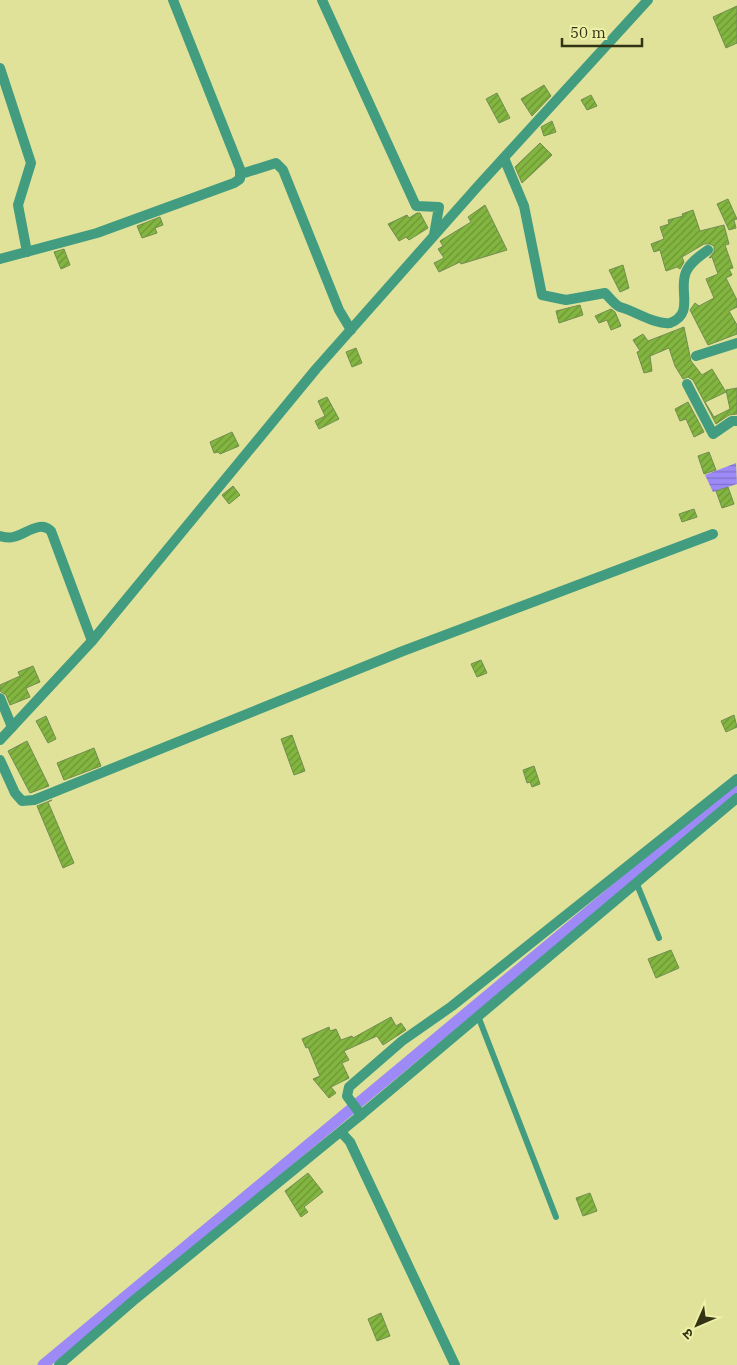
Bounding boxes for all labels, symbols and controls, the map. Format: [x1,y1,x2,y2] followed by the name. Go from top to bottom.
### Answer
[562,15,642,47] scale bar
[570,23,606,42] text: 50 m
[672,1300,722,1350] north arrow
[678,1324,697,1343] text: उ

